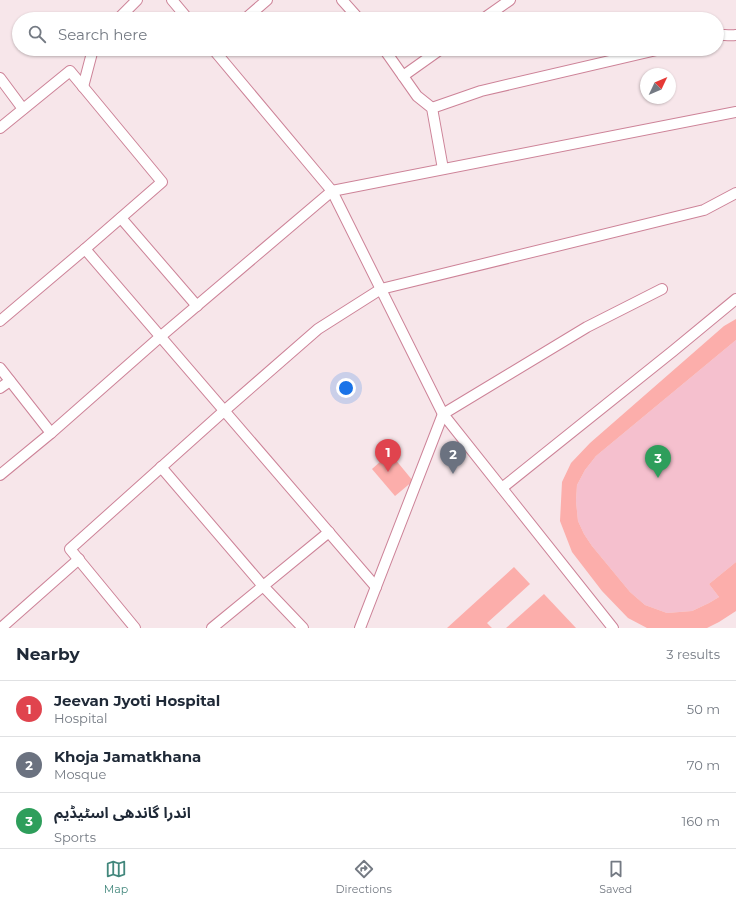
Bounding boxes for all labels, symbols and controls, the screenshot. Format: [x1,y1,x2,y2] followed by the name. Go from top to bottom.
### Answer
[12,12,724,56] search box
[26,23,48,45] icon: search
[58,25,147,44] text: Search here
[640,68,676,104] north arrow
[336,378,356,398] your location
[375,439,401,472] pin: 1
[440,441,466,474] pin: 2
[645,445,671,478] pin: 3
[16,644,80,664] text: Nearby
[666,646,720,662] text: 3 results
[54,691,220,710] text: Jeevan Jyoti Hospital
[26,701,32,717] text: 1
[687,701,720,717] text: 50 m
[54,710,107,726] text: Hospital
[54,747,201,766] text: Khoja Jamatkhana
[25,757,33,773] text: 2
[687,757,720,773] text: 70 m
[54,766,106,782] text: Mosque
[54,803,191,822] text: اندرا گاندھی اسٹیڈیم
[25,813,33,829] text: 3
[682,813,720,829] text: 160 m
[54,829,96,845] text: Sports
[104,858,128,896] tab: Map
[336,858,392,896] tab: Directions
[599,858,632,896] tab: Saved

